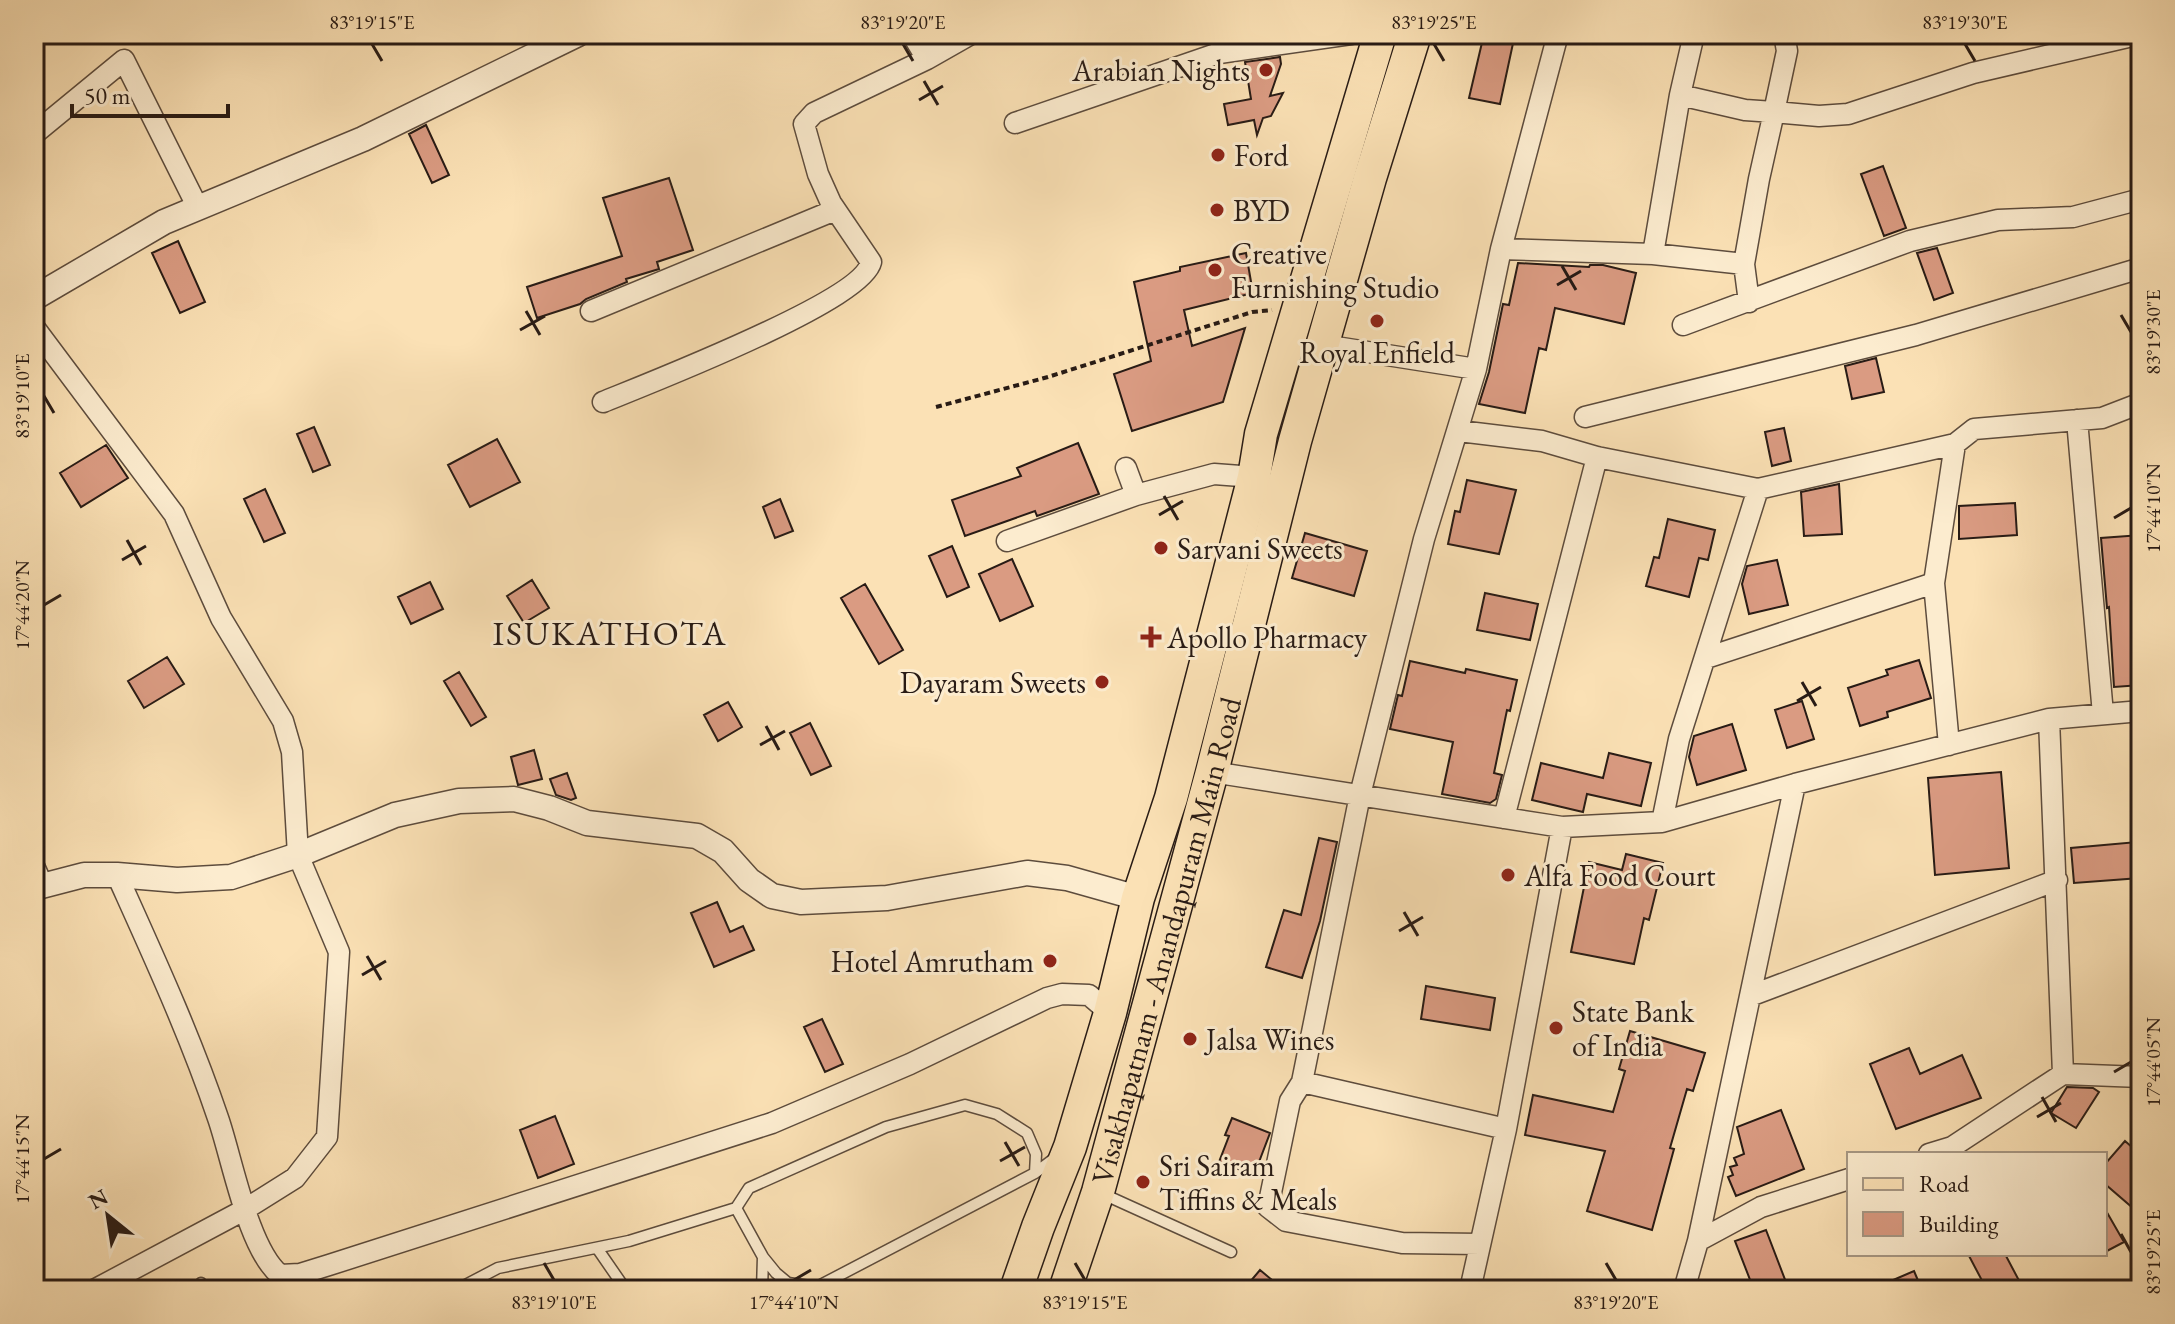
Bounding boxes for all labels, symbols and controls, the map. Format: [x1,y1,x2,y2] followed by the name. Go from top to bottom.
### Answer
[329,9,415,35] text: 83°19'15"E
[860,9,946,35] text: 83°19'20"E
[1391,9,1477,35] text: 83°19'25"E
[1922,9,2008,35] text: 83°19'30"E
[1071,51,1250,90] place label: Arabian Nights
[1257,61,1275,79] marker: Arabian Nights
[72,68,228,118] scale bar
[84,80,131,111] text: 50 m
[1234,136,1289,175] place label: Ford
[1209,146,1227,164] marker: Ford
[1233,191,1290,230] place label: BYD
[1208,201,1226,219] marker: BYD
[1231,234,1439,307] place label: Creative Furnishing Studio
[1206,261,1224,279] marker: Creative Furnishing Studio
[2140,289,2166,375] text: 83°19'30"E
[1368,312,1386,330] marker: Royal Enfield
[1299,333,1456,372] place label: Royal Enfield
[9,353,35,439] text: 83°19'10"E
[2140,463,2166,553] text: 17°44'10"N
[1177,529,1343,568] place label: Sarvani Sweets
[1152,539,1170,557] marker: Sarvani Sweets
[9,560,35,650] text: 17°44'20"N
[493,611,727,655] district label: ISUKATHOTA
[1166,618,1368,657] place label: Apollo Pharmacy
[1142,628,1160,646] marker: Apollo Pharmacy
[900,663,1086,702] place label: Dayaram Sweets
[1093,673,1111,691] marker: Dayaram Sweets
[1082,692,1250,1188] street label: Visakhapatnam - Anandapuram Main Road
[1523,856,1716,895] place label: Alfa Food Court
[1499,866,1517,884] marker: Alfa Food Court
[830,942,1034,981] place label: Hotel Amrutham
[1041,952,1059,970] marker: Hotel Amrutham
[1572,992,1695,1065] place label: State Bank of India
[2140,1017,2166,1107] text: 17°44'05"N
[1547,1019,1565,1037] marker: State Bank of India
[1203,1020,1335,1059] place label: Jalsa Wines
[1181,1030,1199,1048] marker: Jalsa Wines
[9,1114,35,1204] text: 17°44'15"N
[1159,1146,1337,1219] place label: Sri Sairam Tiffins & Meals
[1847,1152,2107,1256] legend
[1919,1168,1970,1199] text: Road
[1134,1173,1152,1191] marker: Sri Sairam Tiffins & Meals
[68,1176,148,1256] north arrow
[83,1182,113,1216] text: N
[1919,1208,1999,1239] text: Building
[2140,1209,2166,1295] text: 83°19'25"E
[511,1289,597,1315] text: 83°19'10"E
[749,1289,839,1315] text: 17°44'10"N
[1042,1289,1128,1315] text: 83°19'15"E
[1573,1289,1659,1315] text: 83°19'20"E

